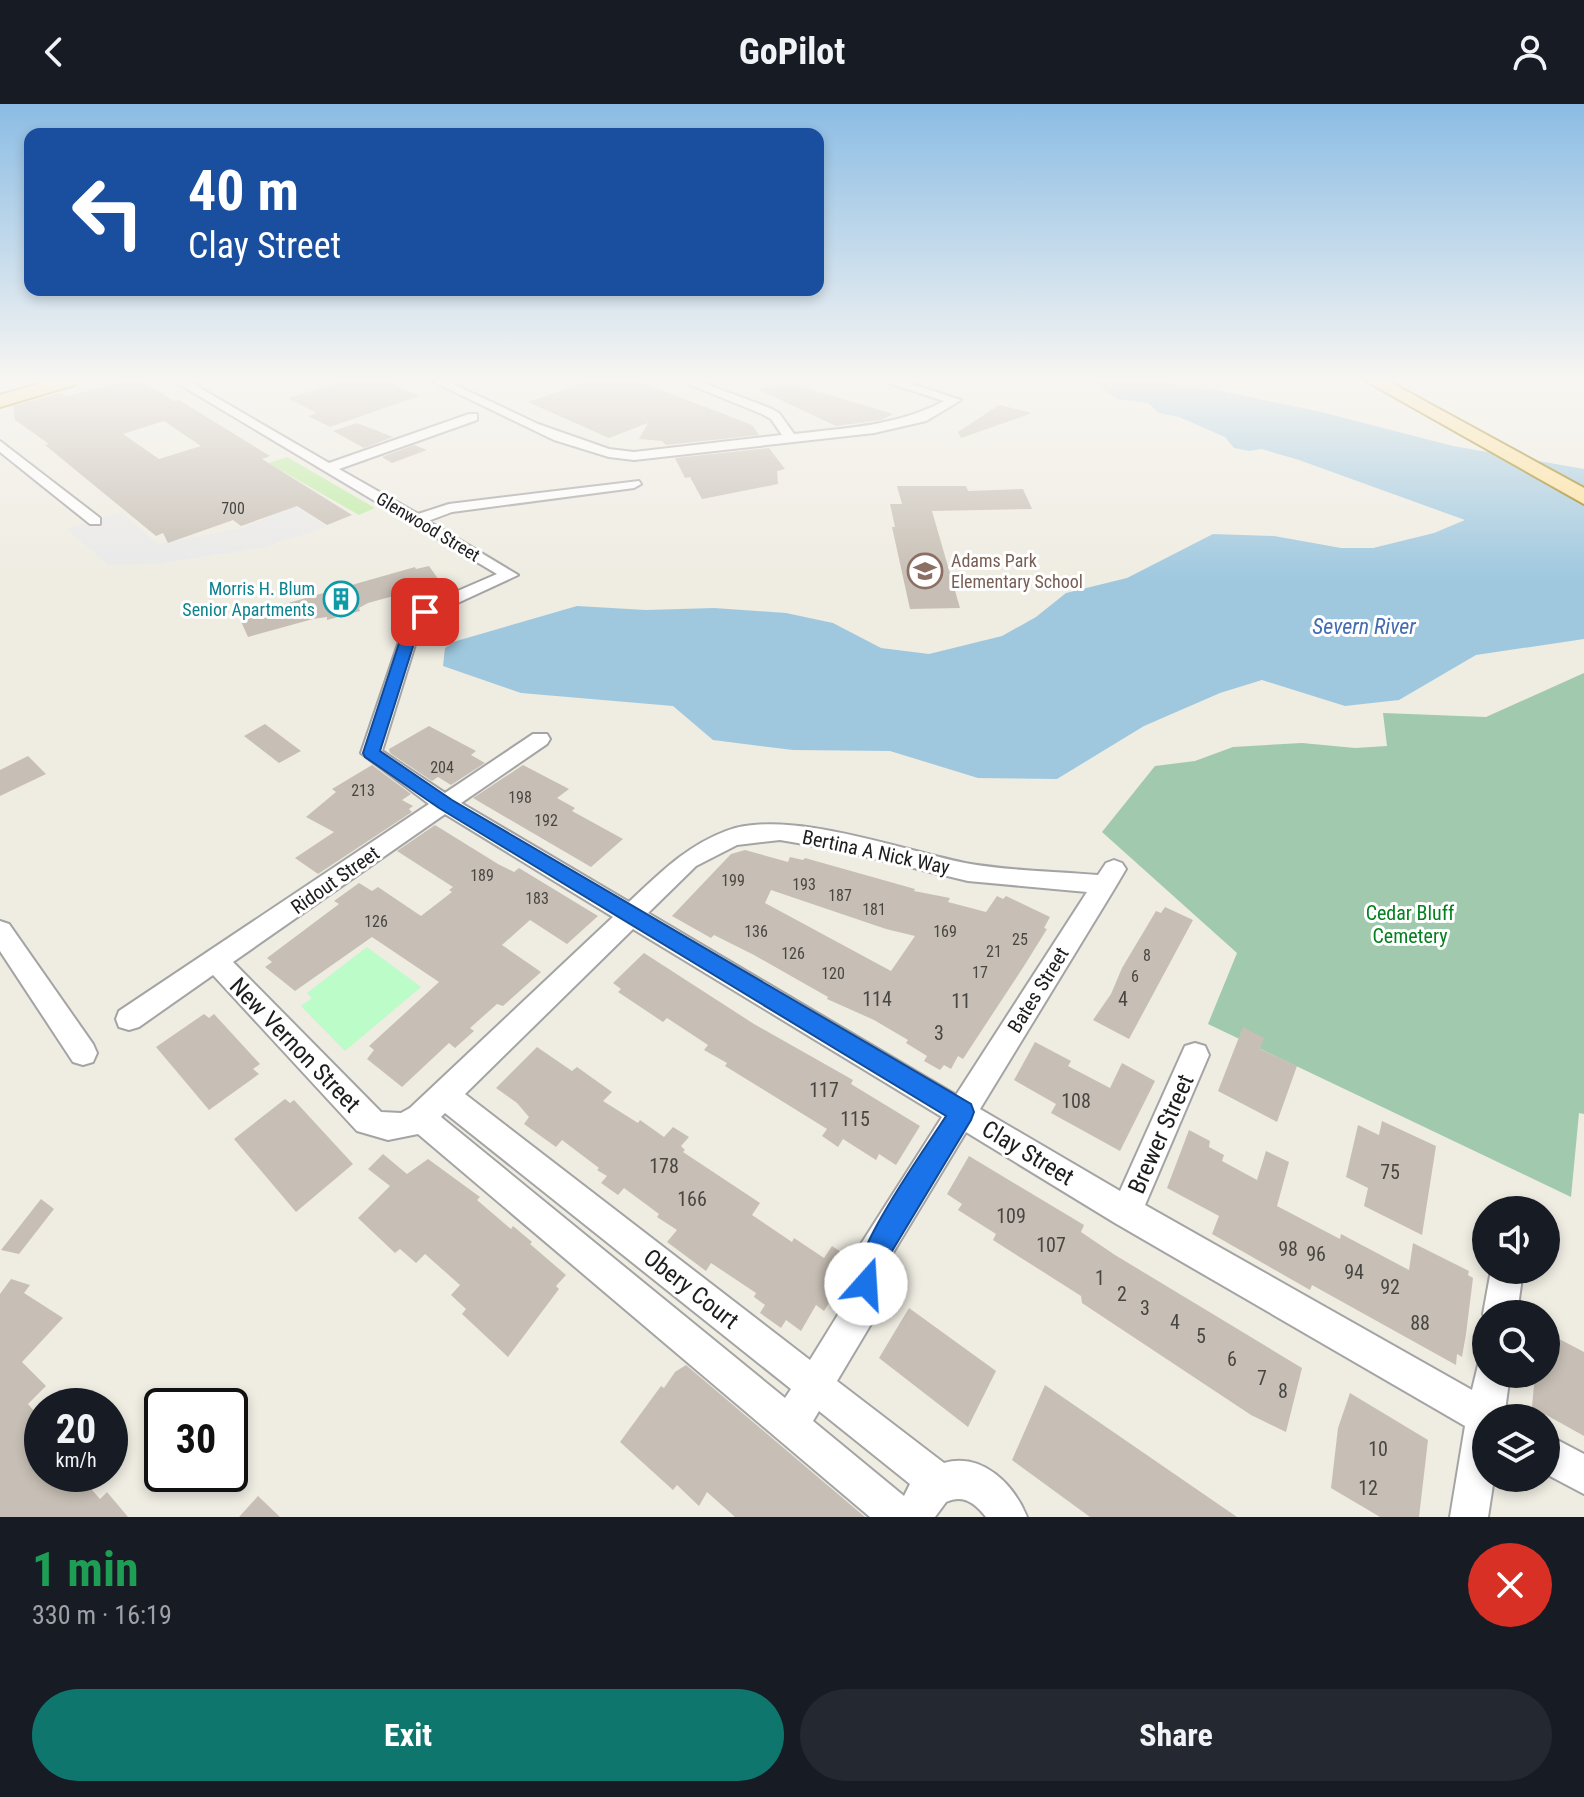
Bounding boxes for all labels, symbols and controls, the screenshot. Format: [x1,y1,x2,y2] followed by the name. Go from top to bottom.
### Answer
[32,30,76,74] icon: back
[1508,30,1552,74] icon: person
[739,31,845,73] text: GoPilot
[188,158,299,224] text: 40 m
[56,160,160,264] icon: left
[188,225,341,267] text: Clay Street
[373,487,484,566] street label: Glenwood Street
[221,499,245,518] house number: 700
[951,550,1083,592] place label: Adams Park Elementary School
[906,552,944,590] school or university icon: Adams Park Elementary School
[182,578,315,620] place label: Morris H. Blum Senior Apartments
[391,578,459,646] pin
[322,580,360,618] building icon: Morris H. Blum Senior Apartments
[403,590,447,634] icon: arrive
[1312,614,1416,639] water label: Severn River
[430,758,454,777] house number: 204
[351,781,375,800] house number: 213
[508,788,532,807] house number: 198
[534,811,558,830] house number: 192
[800,825,952,879] street label: Bertina A Nick Way
[286,841,384,919] street label: Ridout Street
[470,866,494,885] house number: 189
[721,871,745,890] house number: 199
[792,875,816,894] house number: 193
[828,886,852,905] house number: 187
[525,889,549,908] house number: 183
[862,900,886,919] house number: 181
[1366,901,1455,948] park label: Cedar Bluff Cemetery
[364,912,388,931] house number: 126
[744,922,768,941] house number: 136
[933,922,957,941] house number: 169
[1012,930,1028,949] house number: 25
[986,942,1002,961] house number: 21
[1002,943,1074,1037] street label: Bates Street
[781,944,805,963] house number: 126
[1143,946,1151,965] house number: 8
[972,963,988,982] house number: 17
[821,964,845,983] house number: 120
[1131,967,1139,986] house number: 6
[224,972,366,1118] street label: New Vernon Street
[862,987,892,1011] house number: 114
[1118,987,1128,1011] house number: 4
[951,989,971,1013] house number: 11
[934,1021,944,1045] house number: 3
[1122,1070,1200,1198] street label: Brewer Street
[809,1078,839,1102] house number: 117
[1061,1089,1091,1113] house number: 108
[840,1107,870,1131] house number: 115
[977,1115,1079,1191] street label: Clay Street
[649,1154,679,1178] house number: 178
[1380,1160,1400,1184] house number: 75
[677,1187,707,1211] house number: 166
[1472,1196,1560,1492] map controls
[1472,1196,1560,1284] button: sound
[996,1204,1026,1228] house number: 109
[1036,1233,1066,1257] house number: 107
[1278,1237,1298,1261] house number: 98
[824,1242,908,1326] position arrow
[1306,1242,1326,1266] house number: 96
[638,1243,744,1335] street label: Obery Court
[1344,1260,1364,1284] house number: 94
[1095,1266,1105,1290] house number: 1
[1380,1275,1400,1299] house number: 92
[1117,1282,1127,1306] house number: 2
[1140,1296,1150,1320] house number: 3
[1472,1300,1560,1388] button: search
[1170,1310,1180,1334] house number: 4
[1410,1311,1430,1335] house number: 88
[1196,1324,1206,1348] house number: 5
[1227,1347,1237,1371] house number: 6
[1257,1366,1267,1390] house number: 7
[1278,1379,1288,1403] house number: 8
[144,1388,248,1492] speed limit sign: 30
[1472,1404,1560,1492] button: layers
[56,1406,96,1453] text: 20
[1368,1437,1388,1461] house number: 10
[55,1448,97,1472] text: km/h
[1358,1476,1378,1500] house number: 12
[32,1541,139,1598] text: 1 min
[1468,1543,1552,1627] button: close
[32,1600,172,1630] text: 330 m · 16:19
[32,1689,784,1781] button: Exit
[800,1689,1552,1781] button: Share

